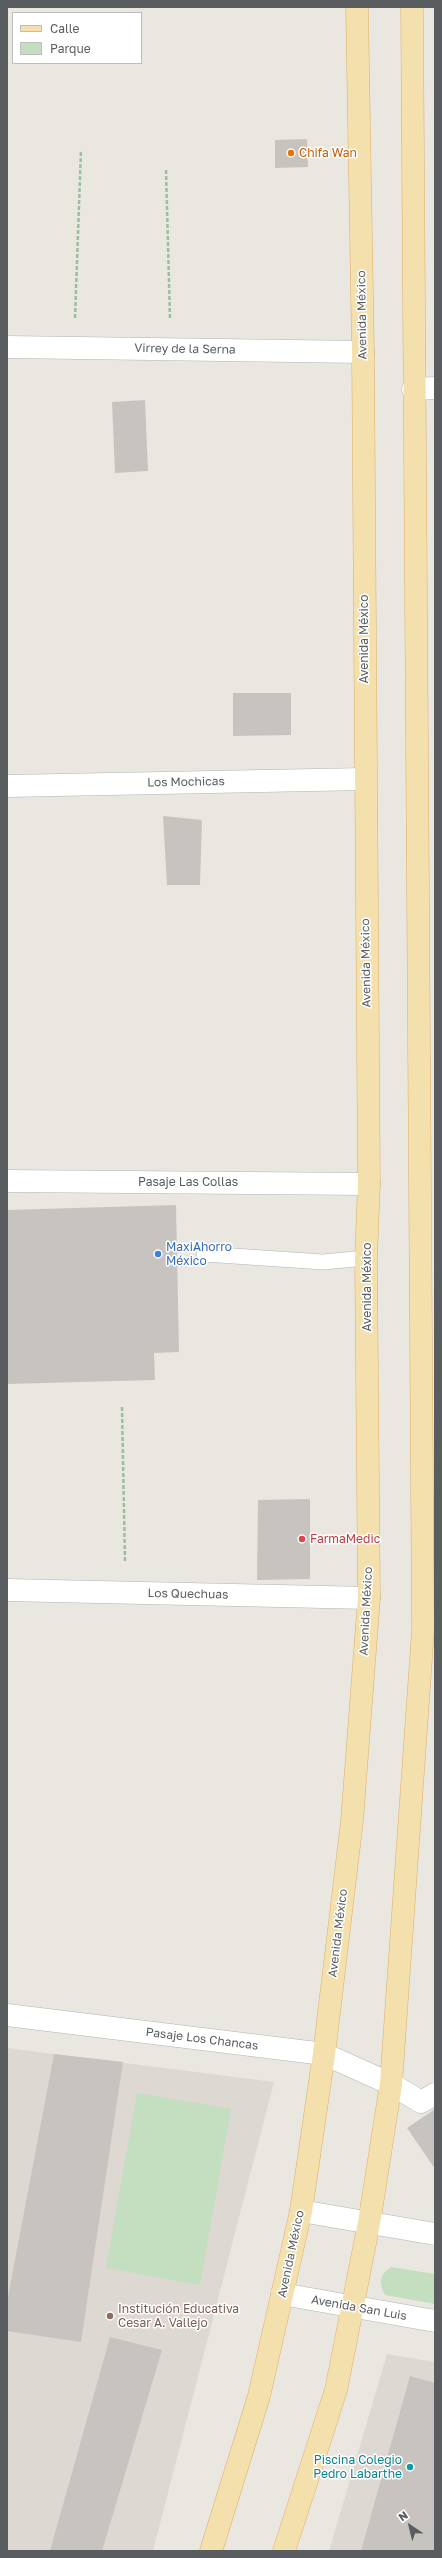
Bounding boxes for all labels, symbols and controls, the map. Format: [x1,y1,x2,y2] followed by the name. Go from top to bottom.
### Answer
[12,12,142,64] legend
[50,21,79,36] text: Calle
[50,41,91,56] text: Parque
[299,146,357,160] place label: Chifa Wan
[286,148,296,158] marker: Chifa Wan
[354,270,370,360] street label: Avenida México
[134,341,236,357] street label: Virrey de la Serna
[357,594,371,684] street label: Avenida México
[147,774,225,790] street label: Los Mochicas
[358,918,374,1008] street label: Avenida México
[138,1175,238,1189] street label: Pasaje Las Collas
[166,1240,232,1268] place label: MaxiAhorro México
[360,1242,374,1332] street label: Avenida México
[153,1249,163,1259] marker: MaxiAhorro México
[310,1532,380,1546] place label: FarmaMedic
[297,1534,307,1544] marker: FarmaMedic
[356,1566,376,1656] street label: Avenida México
[148,1586,228,1602] street label: Los Quechuas
[325,1888,351,1978] street label: Avenida México
[145,2025,259,2053] street label: Pasaje Los Chancas
[275,2209,307,2299] street label: Avenida México
[310,2293,408,2323] street label: Avenida San Luis
[118,2302,239,2330] place label: Institución Educativa Cesar A. Vallejo
[105,2311,115,2321] marker: Institución Educativa Cesar A. Vallejo
[313,2453,402,2481] place label: Piscina Colegio Pedro Labarthe
[405,2462,415,2472] marker: Piscina Colegio Pedro Labarthe
[390,2506,430,2546] north arrow
[396,2508,410,2523] text: N

